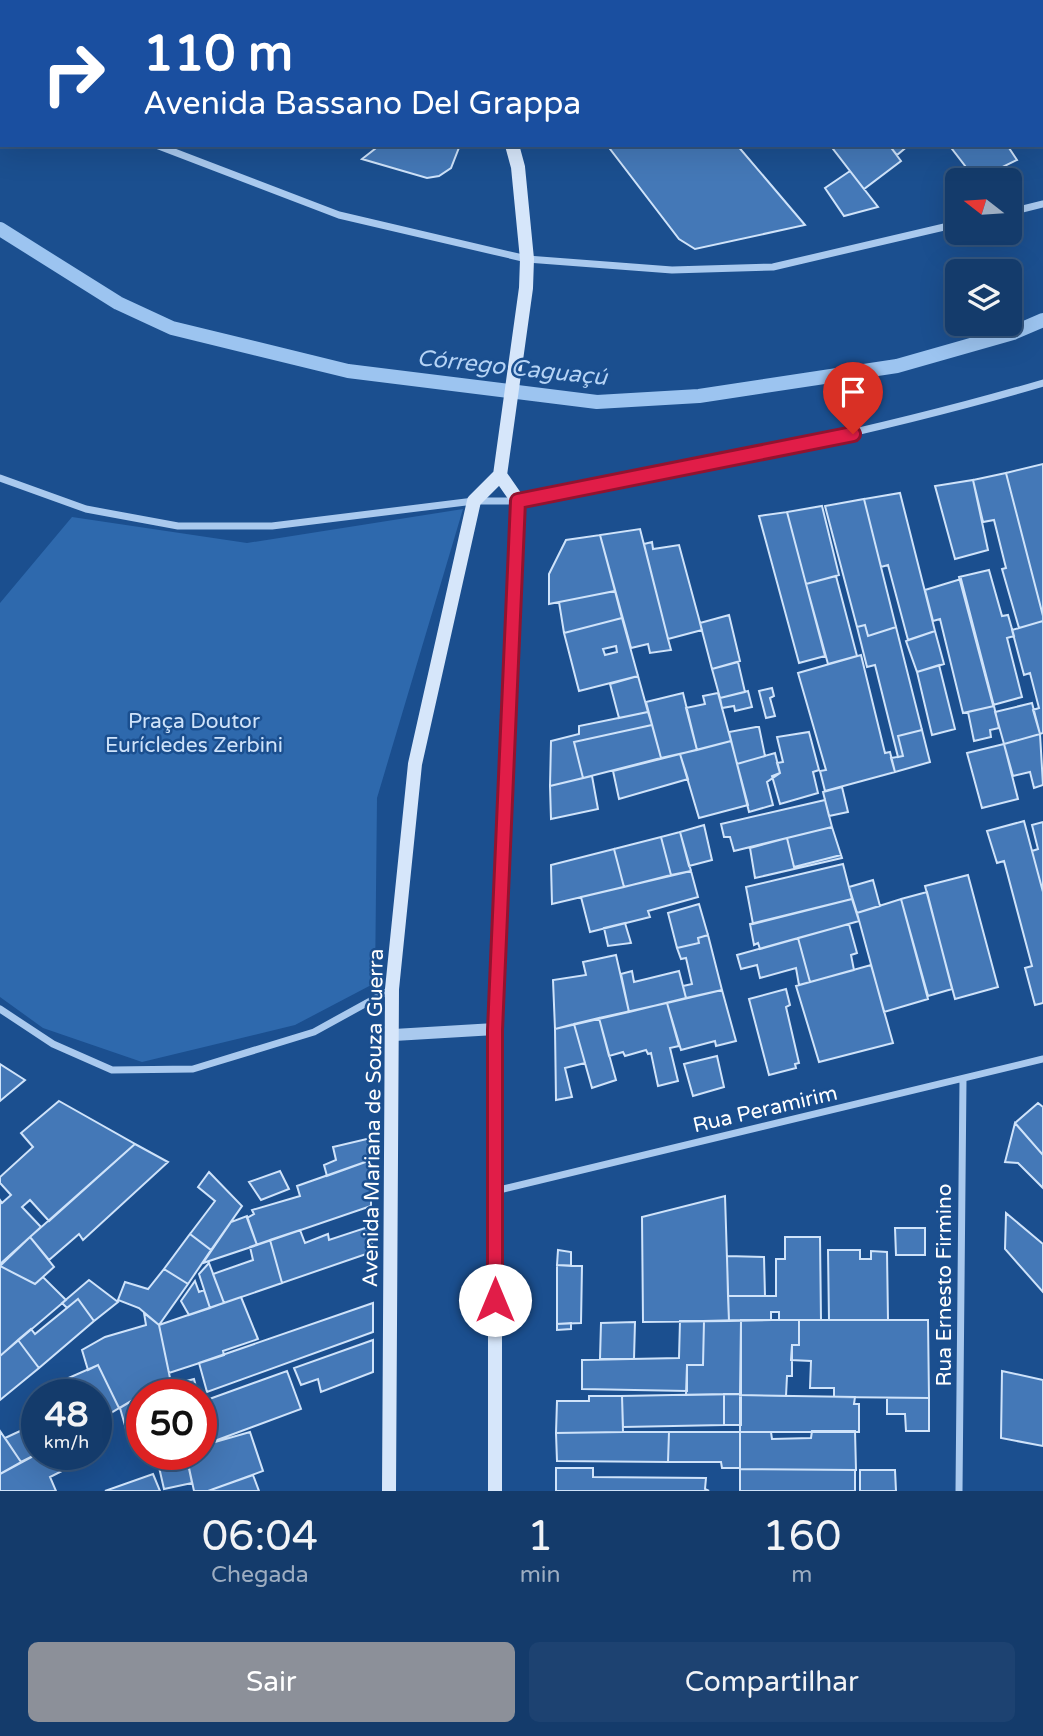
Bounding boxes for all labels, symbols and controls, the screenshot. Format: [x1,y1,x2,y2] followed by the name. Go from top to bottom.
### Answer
[143,25,293,84] text: 110 m
[28,28,119,119] icon: right
[143,85,581,123] text: Avenida Bassano Del Grappa
[945,168,1022,245] north arrow
[945,168,1022,336] map controls
[945,259,1022,336] button: layers
[415,344,609,392] water label: Córrego Caguaçú
[823,362,883,434] pin
[834,373,872,411] icon: arrive
[105,709,283,758] park label: Praça Doutor Eurícledes Zerbini
[358,948,389,1288] street label: Avenida Mariana de Souza Guerra
[690,1081,840,1138] street label: Rua Peramirim
[932,1184,957,1386] street label: Rua Ernesto Firmino
[458,1263,532,1337] position arrow
[126,1379,217,1470] speed limit sign: 50
[45,1394,88,1436] text: 48
[44,1431,89,1453] text: km/h
[202,1511,318,1562] text: 06:04
[527,1511,553,1562] text: 1
[762,1511,841,1562] text: 160
[211,1561,309,1589] text: Chegada
[520,1561,561,1589] text: min
[791,1561,812,1589] text: m
[28,1642,515,1722] button: Sair
[529,1642,1015,1722] button: Compartilhar

